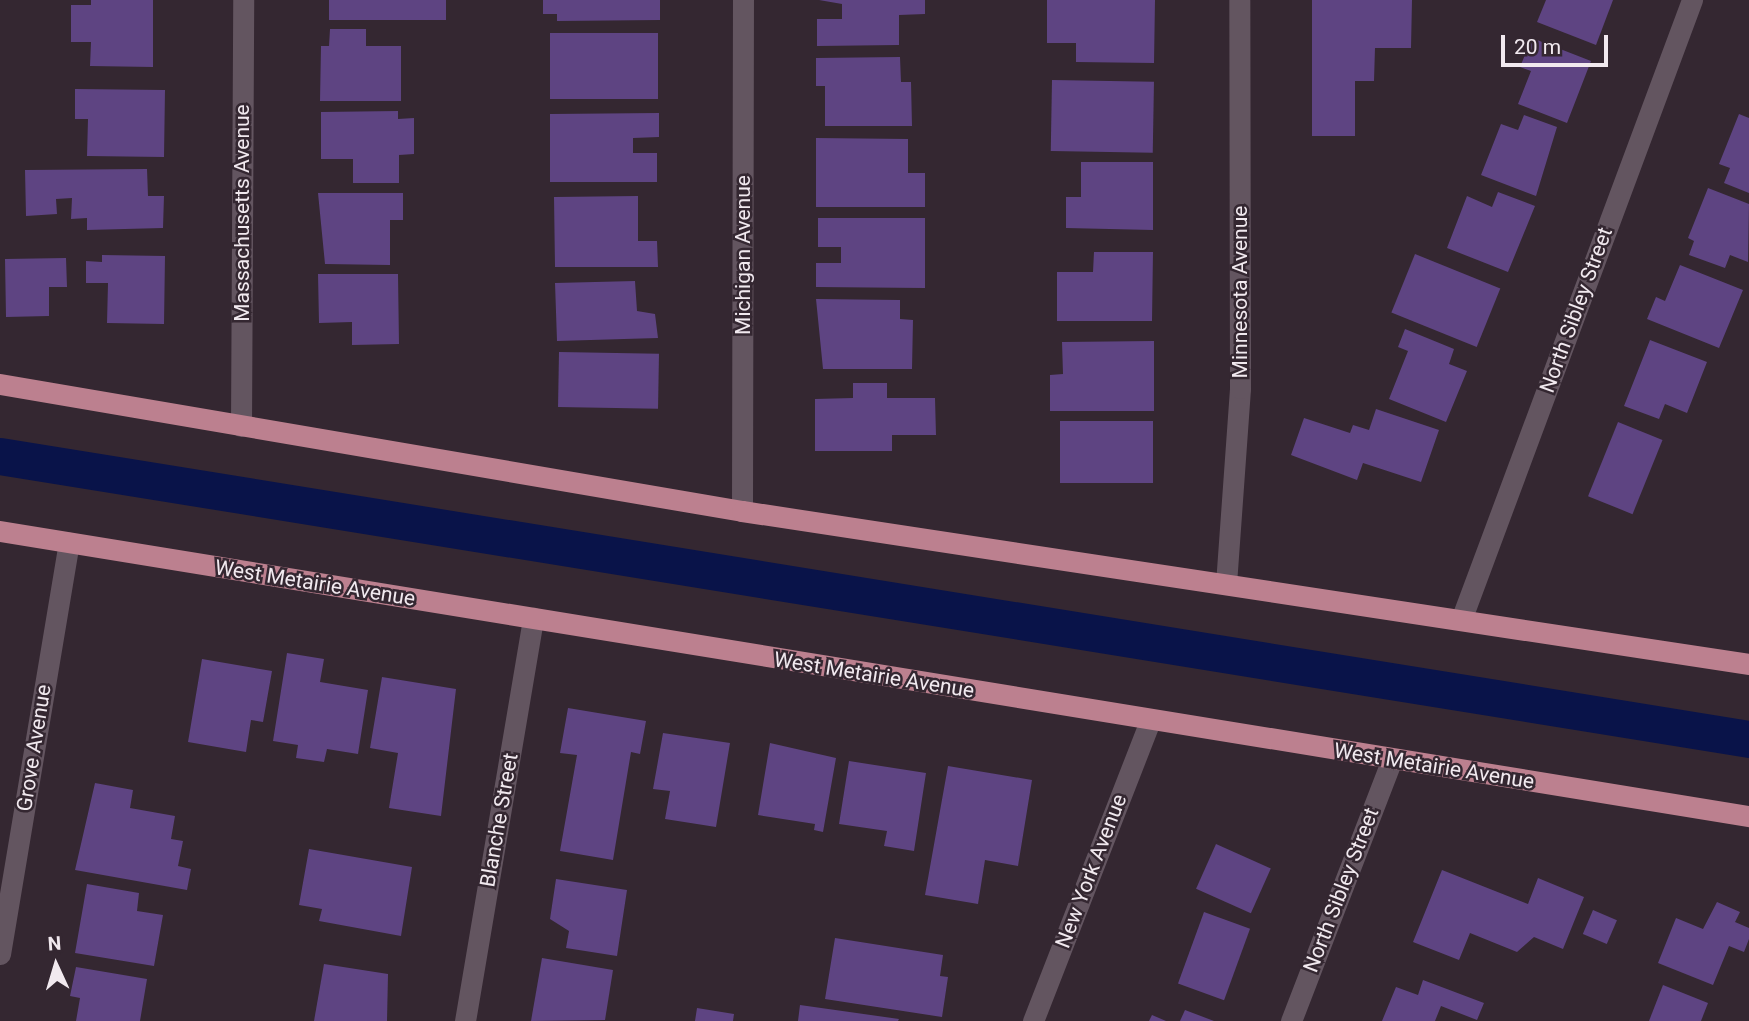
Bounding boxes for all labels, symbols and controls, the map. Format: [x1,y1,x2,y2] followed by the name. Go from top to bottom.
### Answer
[1504,21,1611,65] scale bar
[1514,35,1561,59] text: 20 m
[229,104,255,322] street label: Massachusetts Avenue
[730,175,756,335] street label: Michigan Avenue
[1227,206,1253,378] street label: Minnesota Avenue
[1534,224,1618,396] street label: North Sibley Street
[213,555,417,611] street label: West Metairie Avenue
[772,647,976,703] street label: West Metairie Avenue
[12,683,56,813] street label: Grove Avenue
[1332,738,1536,794] street label: West Metairie Avenue
[475,751,523,889] street label: Blanche Street
[1050,791,1132,951] street label: New York Avenue
[1298,804,1384,976] street label: North Sibley Street
[21,930,91,1000] north arrow
[47,932,62,955] text: N

